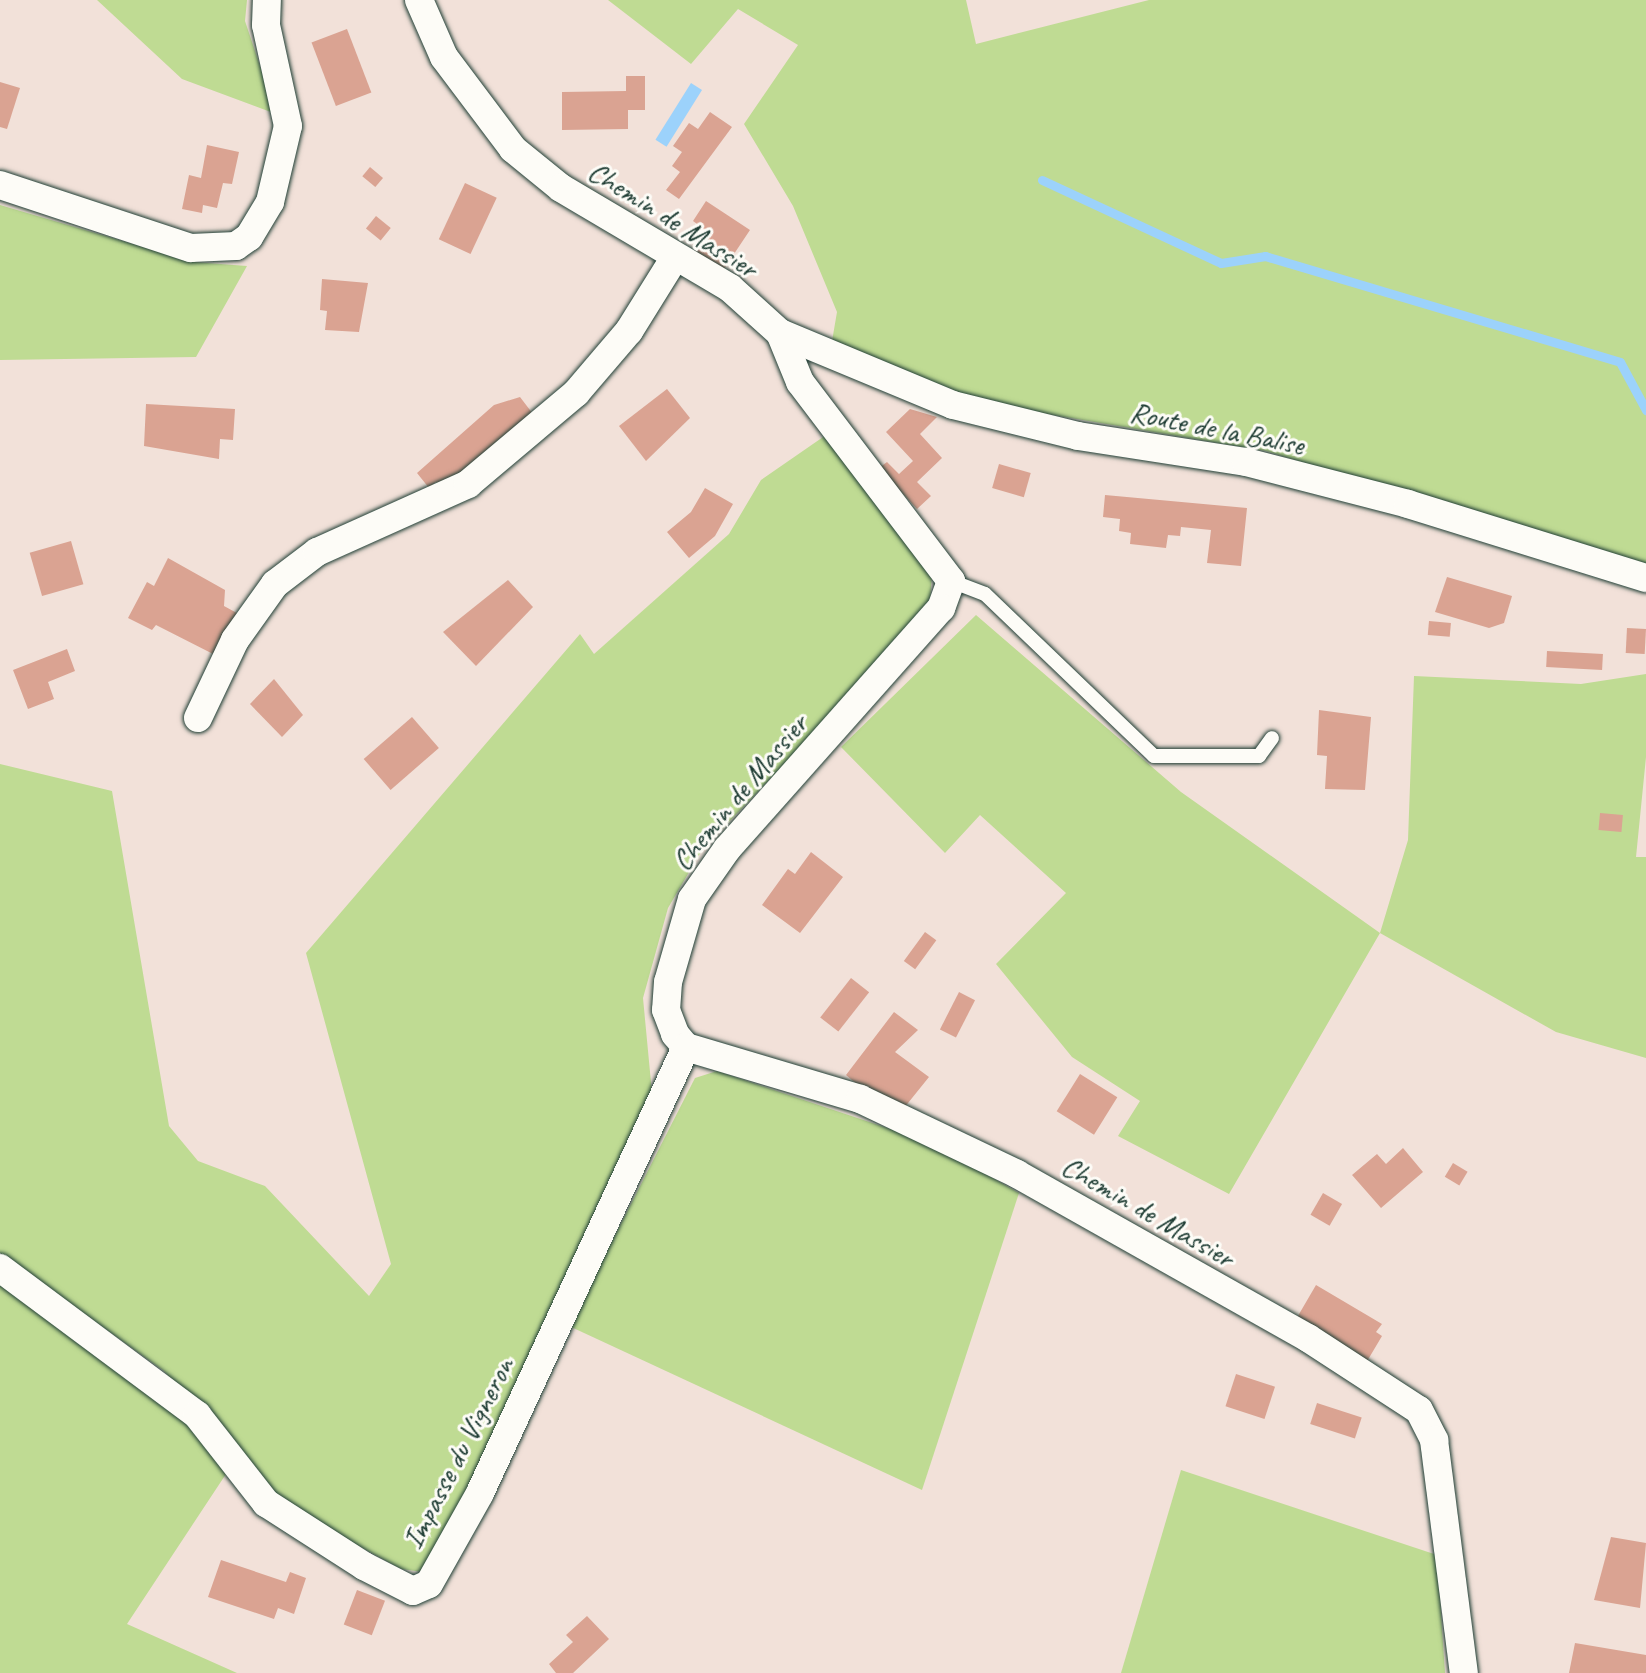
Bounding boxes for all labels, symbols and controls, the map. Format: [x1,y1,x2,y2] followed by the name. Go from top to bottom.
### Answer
[582,153,764,285] street label: Chemin de Massier
[1126,393,1308,463] street label: Route de la Balise
[663,707,815,877] street label: Chemin de Massier
[1056,1147,1240,1275] street label: Chemin de Massier
[394,1351,522,1555] street label: Impasse du Vigneron

